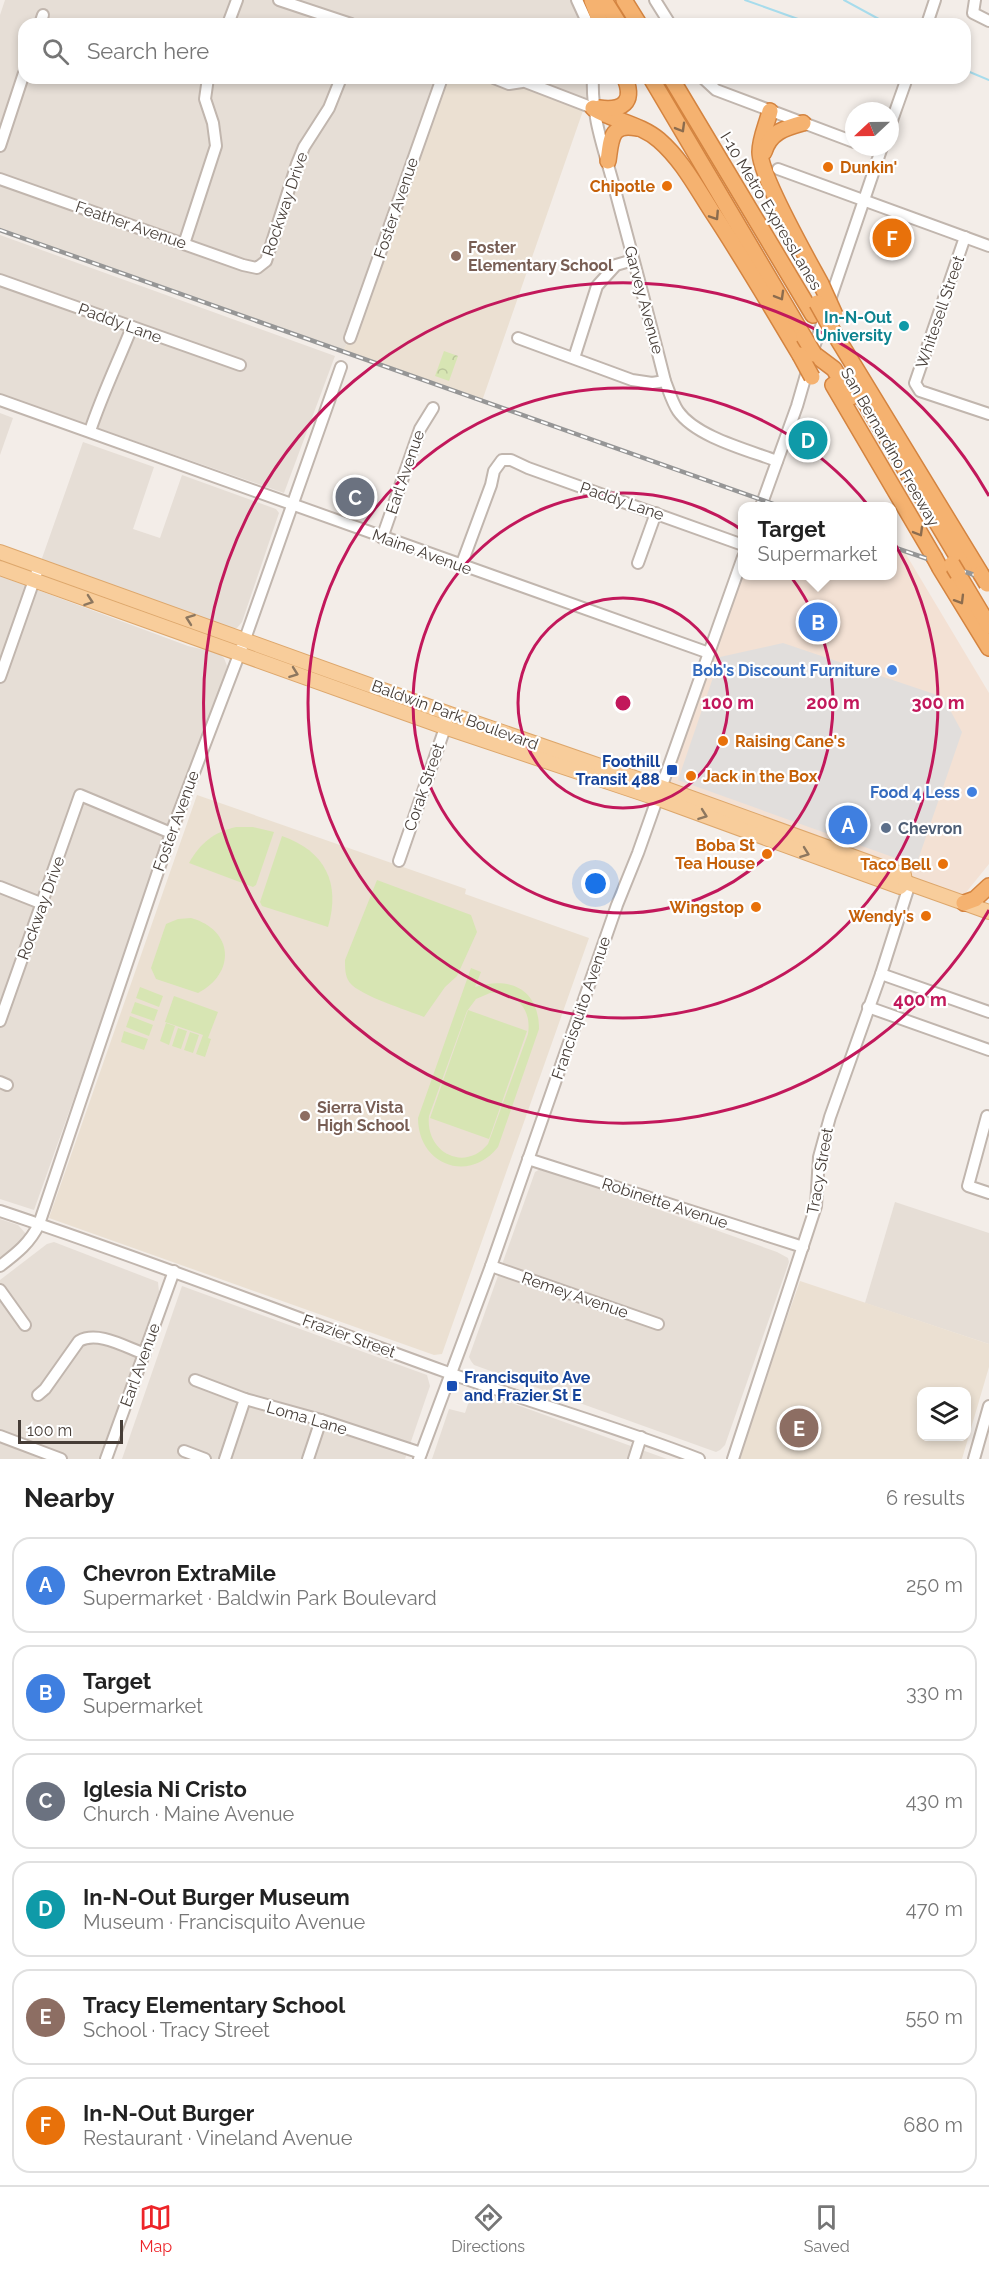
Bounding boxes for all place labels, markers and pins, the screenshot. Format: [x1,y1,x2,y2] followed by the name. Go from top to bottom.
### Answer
[840,158,897,177] place label: Dunkin'
[821,160,835,174] marker: Dunkin'
[590,177,655,196] place label: Chipotle
[660,179,674,193] marker: Chipotle
[872,216,912,260] pin: F
[468,238,614,275] place label: Foster Elementary School
[449,249,463,263] marker: Foster Elementary School
[815,308,892,345] place label: In-N-Out University
[897,319,911,333] marker: In-N-Out University
[788,418,828,462] pin: D
[336,474,374,520] pin: C
[798,600,838,644] pin: B
[692,661,880,680] place label: Bob's Discount Furniture
[885,663,899,677] marker: Bob's Discount Furniture
[613,693,633,713] centre of rings
[735,732,845,751] place label: Raising Cane's
[716,734,730,748] marker: Raising Cane's
[575,752,661,789] place label: Foothill Transit 488
[665,763,679,777] marker: Foothill Transit 488
[703,767,818,786] place label: Jack in the Box
[684,769,698,783] marker: Jack in the Box
[870,783,960,802] place label: Food 4 Less
[965,785,979,799] marker: Food 4 Less
[828,802,868,848] pin: A
[898,819,962,838] place label: Chevron
[879,821,893,835] marker: Chevron
[675,836,755,873] place label: Boba St Tea House
[760,847,774,861] marker: Boba St Tea House
[860,855,932,874] place label: Taco Bell
[936,857,950,871] marker: Taco Bell
[670,898,744,917] place label: Wingstop
[749,900,763,914] marker: Wingstop
[848,907,914,926] place label: Wendy's
[919,909,933,923] marker: Wendy's
[317,1098,411,1135] place label: Sierra Vista High School
[298,1109,312,1123] marker: Sierra Vista High School
[464,1368,591,1405] place label: Francisquito Ave and Frazier St E
[445,1379,459,1393] marker: Francisquito Ave and Frazier St E
[780,1406,818,1450] pin: E

